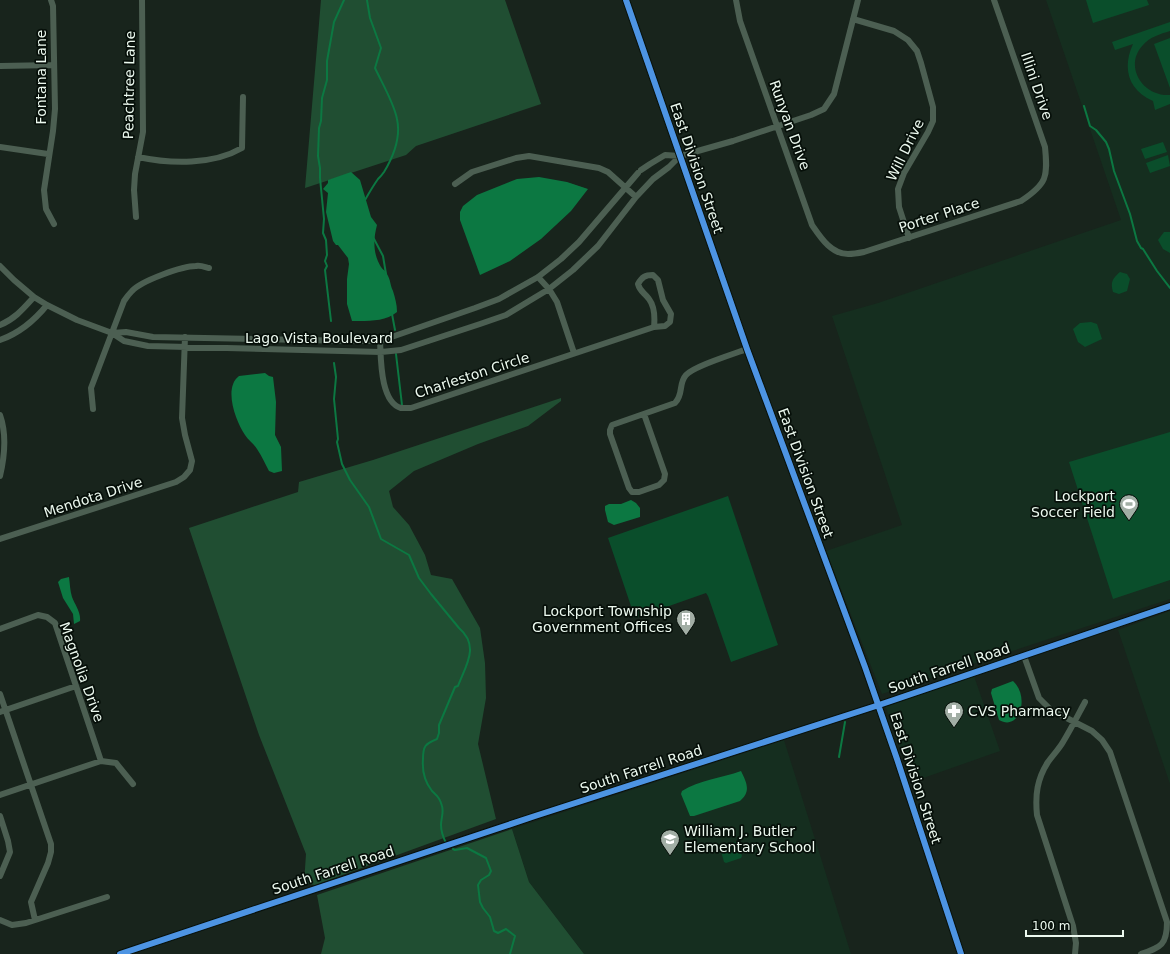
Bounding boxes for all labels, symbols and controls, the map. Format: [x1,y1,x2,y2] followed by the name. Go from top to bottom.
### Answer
[33,30,49,124] street label: Fontana Lane
[120,31,138,139] street label: Peachtree Lane
[1018,50,1056,122] street label: Illini Drive
[766,78,814,172] street label: Runyan Drive
[667,101,727,236] street label: East Division Street
[883,116,927,184] street label: Will Drive
[897,194,981,236] street label: Porter Place
[245,330,393,346] street label: Lago Vista Boulevard
[413,349,531,401] street label: Charleston Circle
[775,406,837,541] street label: East Division Street
[42,473,144,521] street label: Mendota Drive
[1031,488,1116,520] place label: Lockport Soccer Field
[1118,493,1140,521] sports icon: Lockport Soccer Field
[532,603,672,635] place label: Lockport Township Government Offices
[675,608,697,636] building icon: Lockport Township Government Offices
[57,620,107,724] street label: Magnolia Drive
[886,640,1012,696] street label: South Farrell Road
[943,700,965,728] pharmacy icon: CVS Pharmacy
[968,703,1070,719] place label: CVS Pharmacy
[887,710,945,846] street label: East Division Street
[578,742,704,796] street label: South Farrell Road
[684,823,816,855] place label: William J. Butler Elementary School
[659,828,681,856] school or university icon: William J. Butler Elementary School
[270,843,396,897] street label: South Farrell Road
[1026,912,1123,938] scale bar
[1032,919,1070,933] text: 100 m

